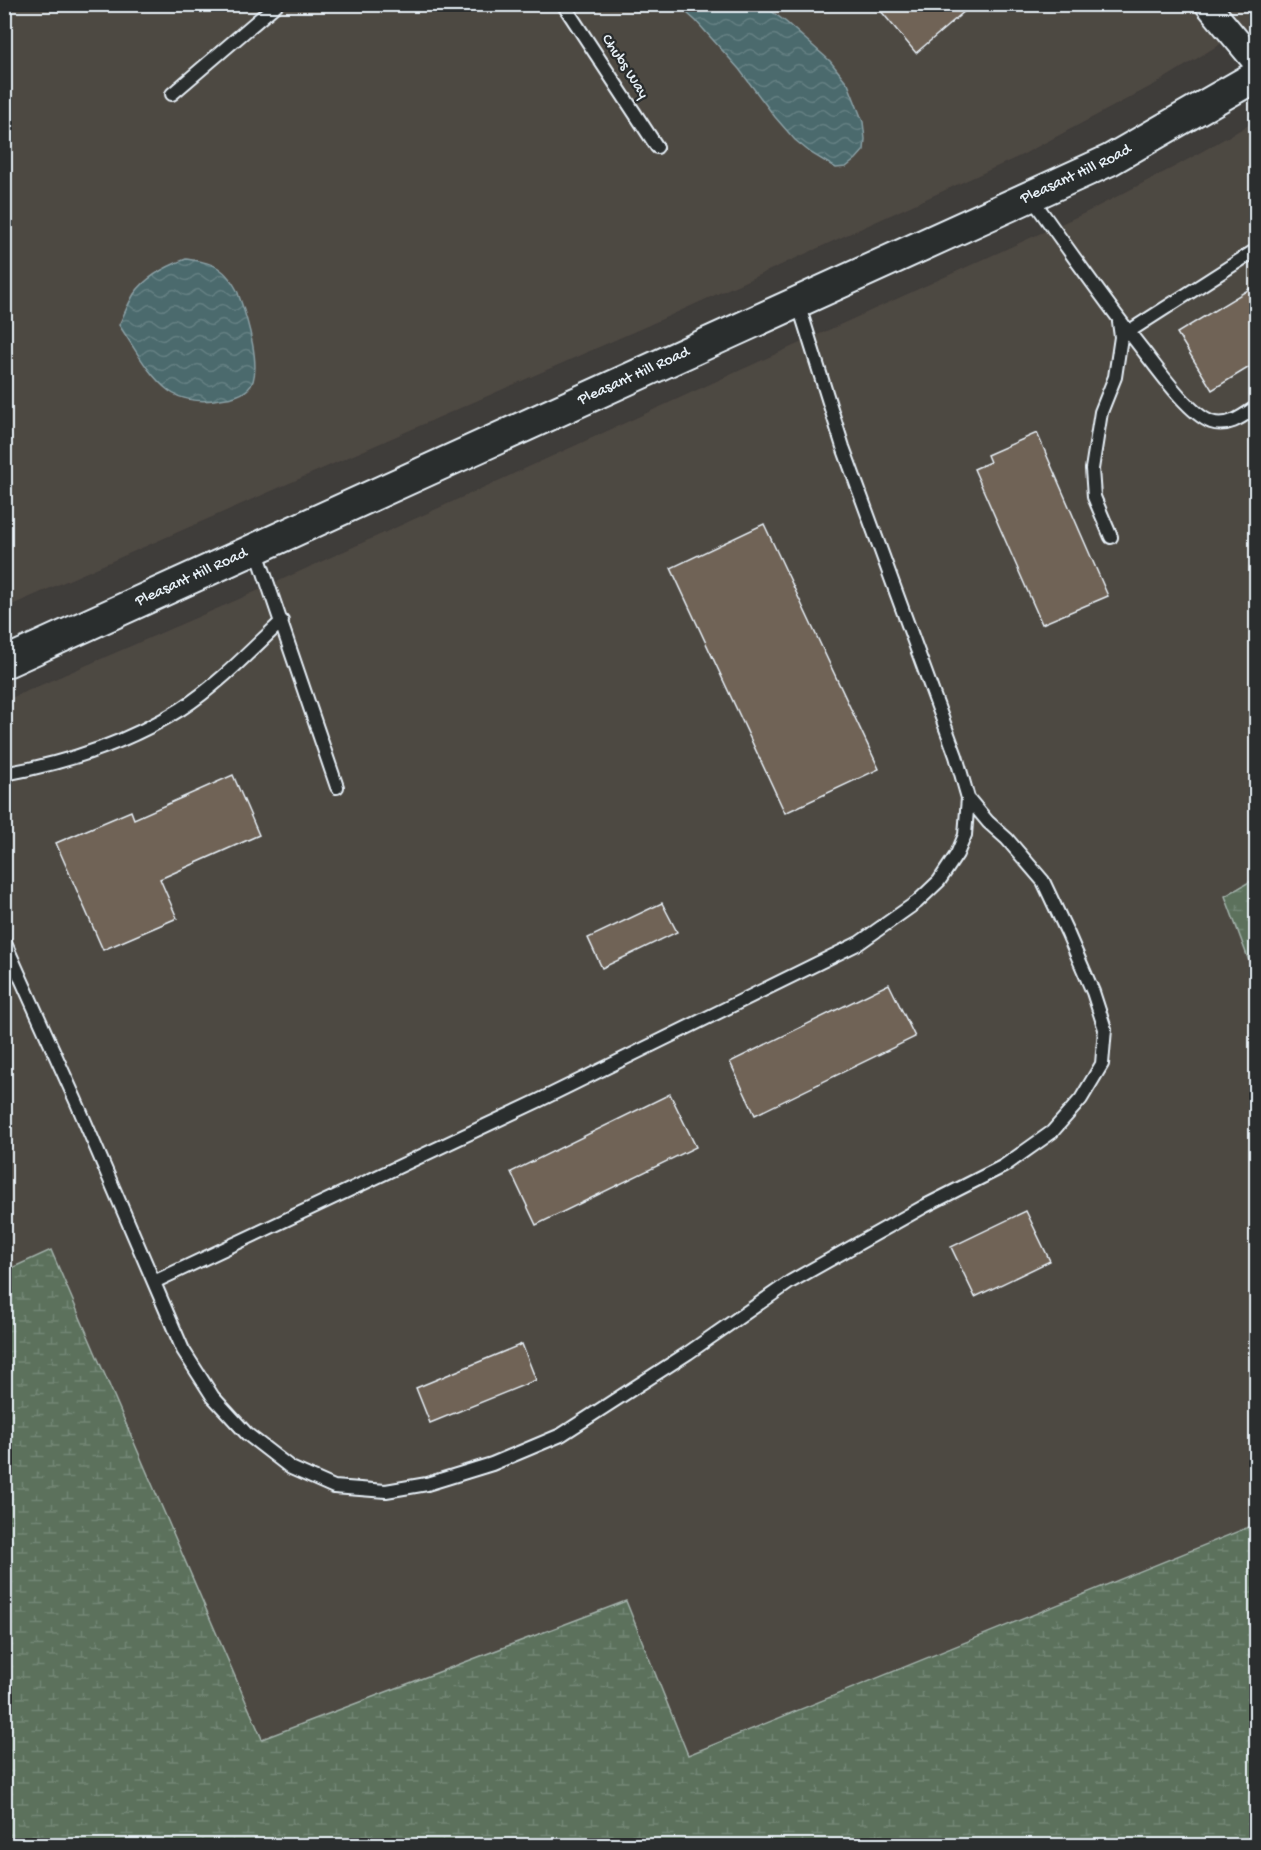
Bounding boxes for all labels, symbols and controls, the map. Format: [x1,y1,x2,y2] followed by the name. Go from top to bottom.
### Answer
[596,31,652,103] street label: Chubs Way
[1017,139,1136,209] street label: Pleasant Hill Road
[574,342,694,411] street label: Pleasant Hill Road
[132,543,252,612] street label: Pleasant Hill Road

